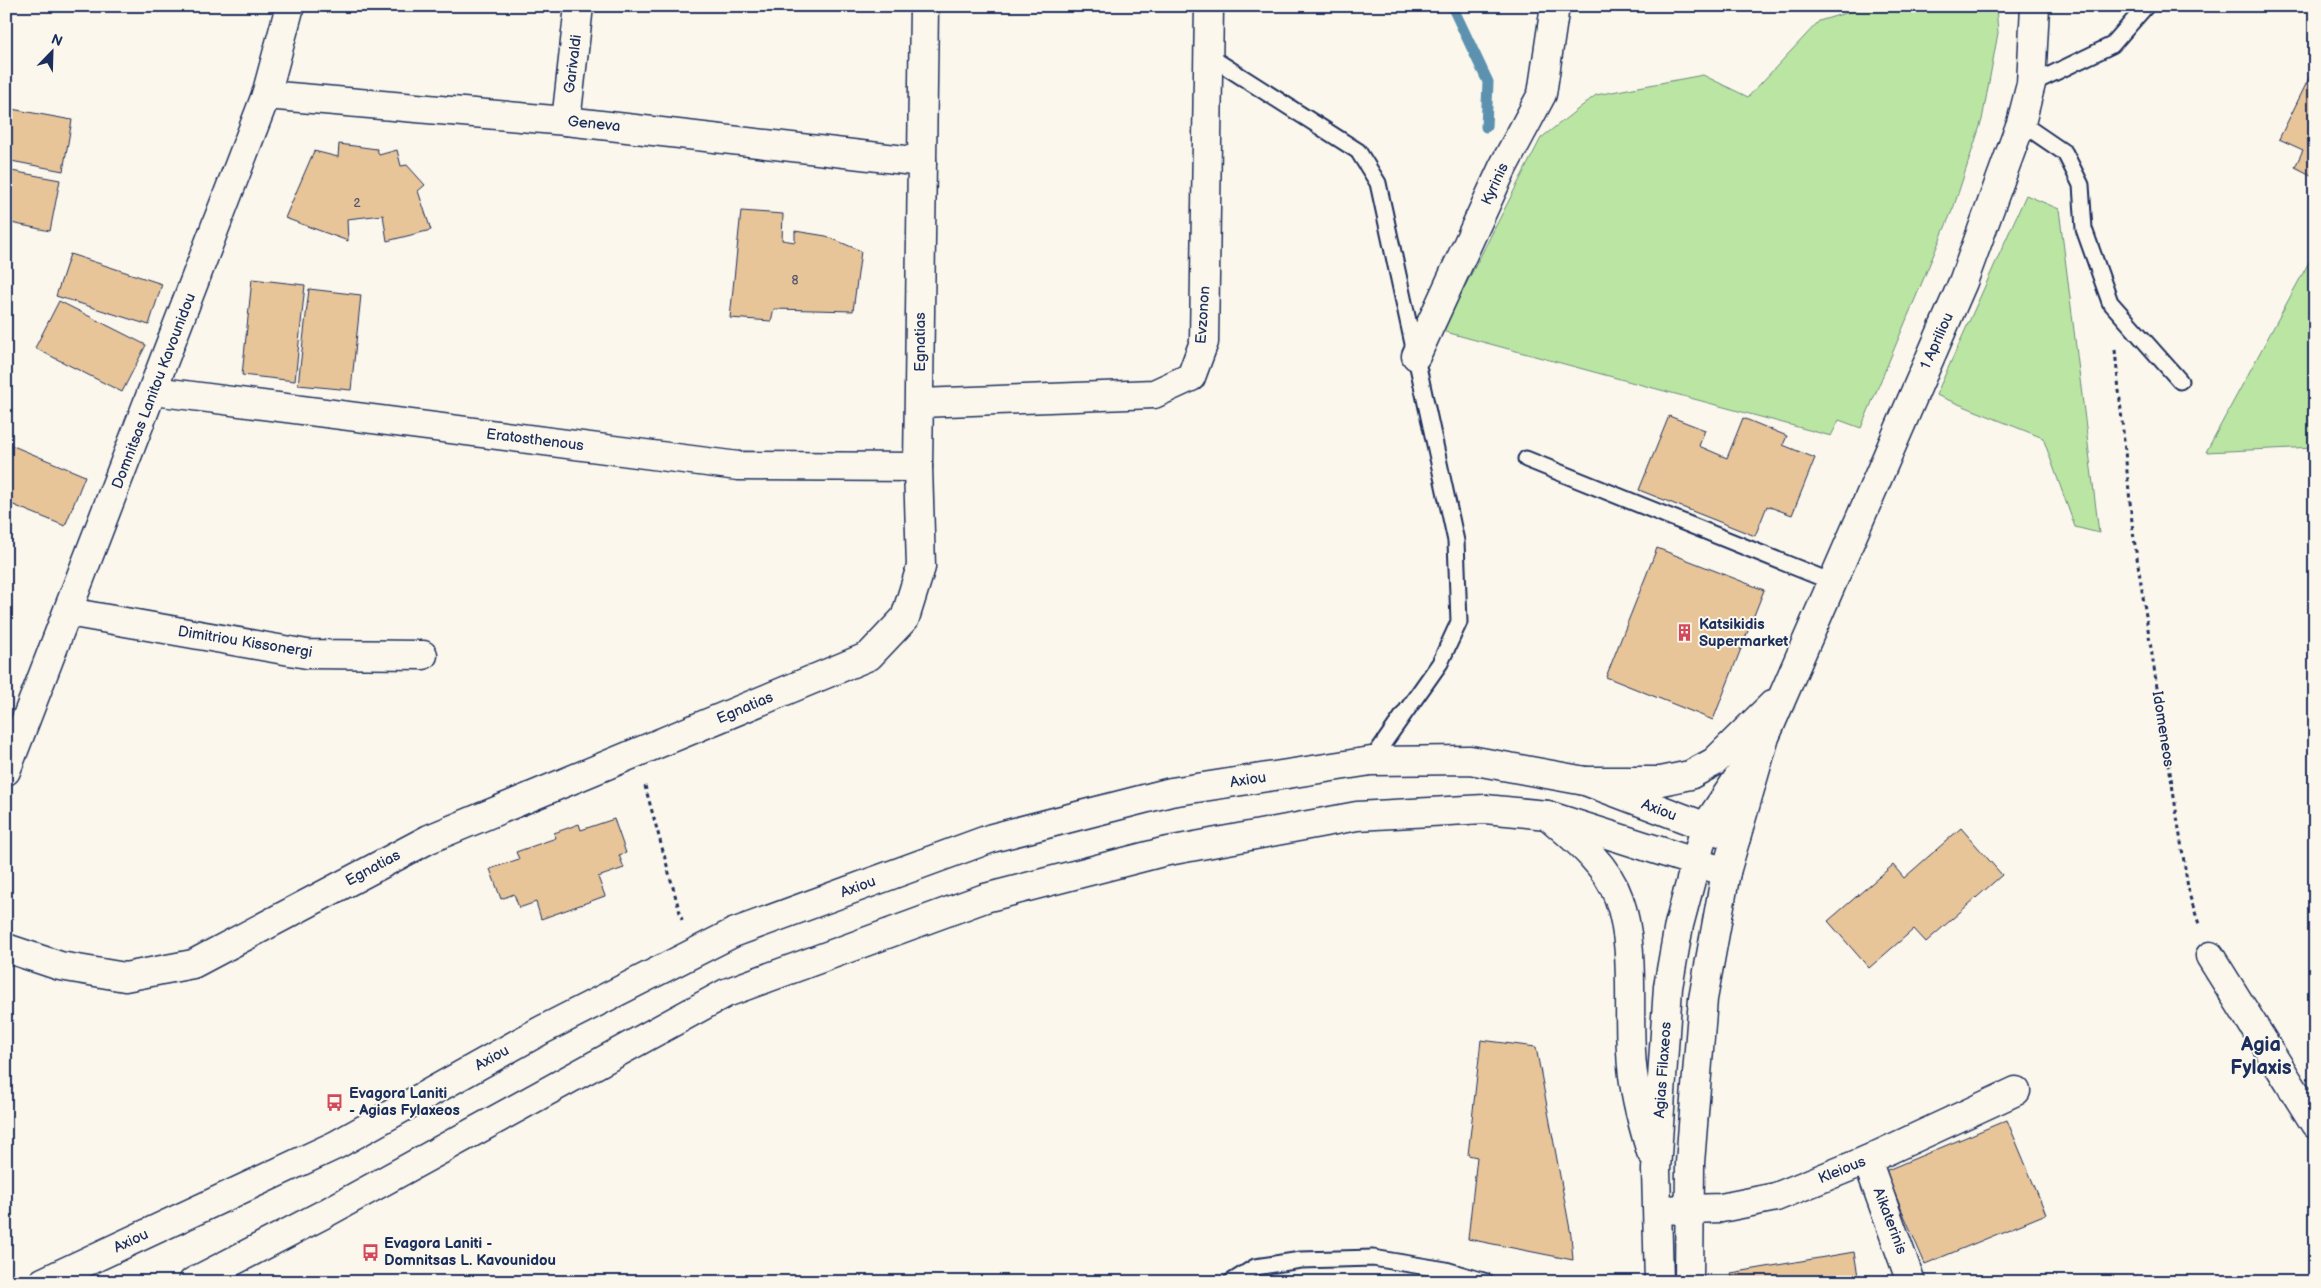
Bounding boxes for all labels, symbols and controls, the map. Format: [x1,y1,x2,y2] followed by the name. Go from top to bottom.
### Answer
[28,28,78,78] north arrow
[49,31,65,50] text: N
[560,34,586,94] street label: Garivaldi
[567,112,621,136] street label: Geneva
[1477,159,1513,208] street label: Kyrinis
[353,196,361,211] house number: 2
[792,273,799,288] house number: 8
[1191,285,1215,345] street label: Evzonon
[108,290,200,492] street label: Domnitsas Lanitou Kavounidou
[1916,310,1958,372] street label: 1 Apriliou
[911,312,930,372] street label: Egnatias
[485,425,585,455] street label: Eratosthenous
[1699,615,1788,651] place label: Katsikidis Supermarket
[176,622,314,662] street label: Dimitriou Kissonergi
[1675,623,1695,643] building icon: Katsikidis Supermarket
[714,687,777,728] street label: Egnatias
[2148,690,2178,769] street label: Idomeneos
[1229,768,1267,792] street label: Axiou
[1639,795,1679,825] street label: Axiou
[342,845,404,890] street label: Egnatias
[838,872,878,902] street label: Axiou
[1650,1021,1676,1119] street label: Agias Filaxeos
[2230,1033,2292,1080] district label: Agia Fylaxis
[471,1041,513,1075] street label: Axiou
[349,1084,460,1120] place label: Evagora Laniti - Agias Fylaxeos
[325,1092,345,1112] bus stop icon: Evagora Laniti - Agias Fylaxeos
[1816,1152,1869,1188] street label: Kleious
[1869,1185,1912,1257] street label: Aikaterinis
[110,1225,152,1257] street label: Axiou
[384,1234,556,1270] place label: Evagora Laniti - Domnitsas L. Kavounidou
[360,1242,380,1262] bus stop icon: Evagora Laniti - Domnitsas L. Kavounidou

